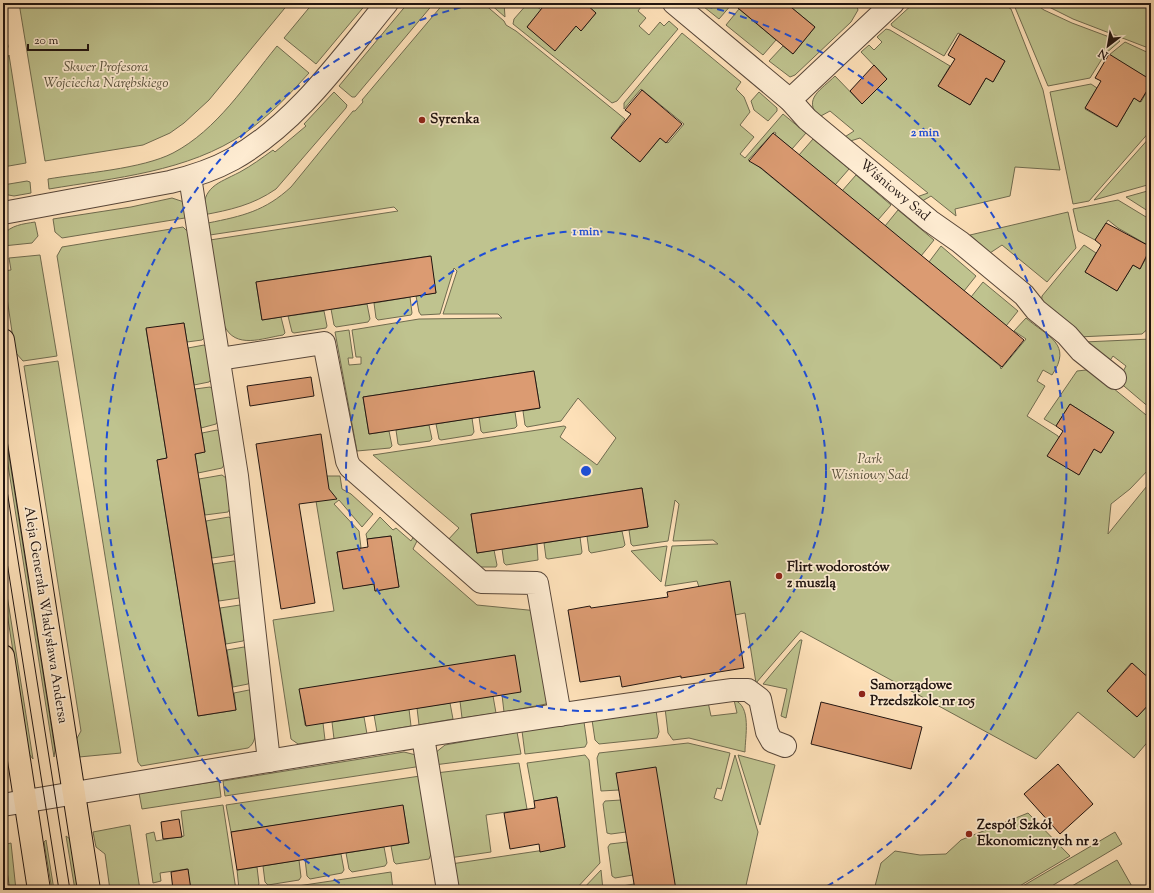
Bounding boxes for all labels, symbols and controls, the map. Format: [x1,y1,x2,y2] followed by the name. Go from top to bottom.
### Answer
[28,26,88,52] scale bar
[1088,26,1128,66] north arrow
[34,32,59,50] text: 20 m
[1095,44,1112,63] text: N
[44,58,168,94] park label: Skwer Profesora Wojciecha Narębskiego
[430,110,480,130] place label: Syrenka
[417,115,427,125] marker: Syrenka
[911,124,940,142] text: 2 min
[854,156,934,227] street label: Wiśniowy Sad
[571,223,600,241] text: 1 min
[831,450,909,486] park label: Park Wiśniowy Sad
[579,464,593,478] centre of rings
[18,505,72,726] street label: Aleja Generała Władysława Andersa
[787,558,890,594] place label: Flirt wodorostów z muszlą
[774,571,784,581] marker: Flirt wodorostów z muszlą
[870,676,975,712] place label: Samorządowe Przedszkole nr 105
[857,689,867,699] marker: Samorządowe Przedszkole nr 105
[977,816,1099,852] place label: Zespół Szkół Ekonomicznych nr 2
[964,829,974,839] marker: Zespół Szkół Ekonomicznych nr 2

